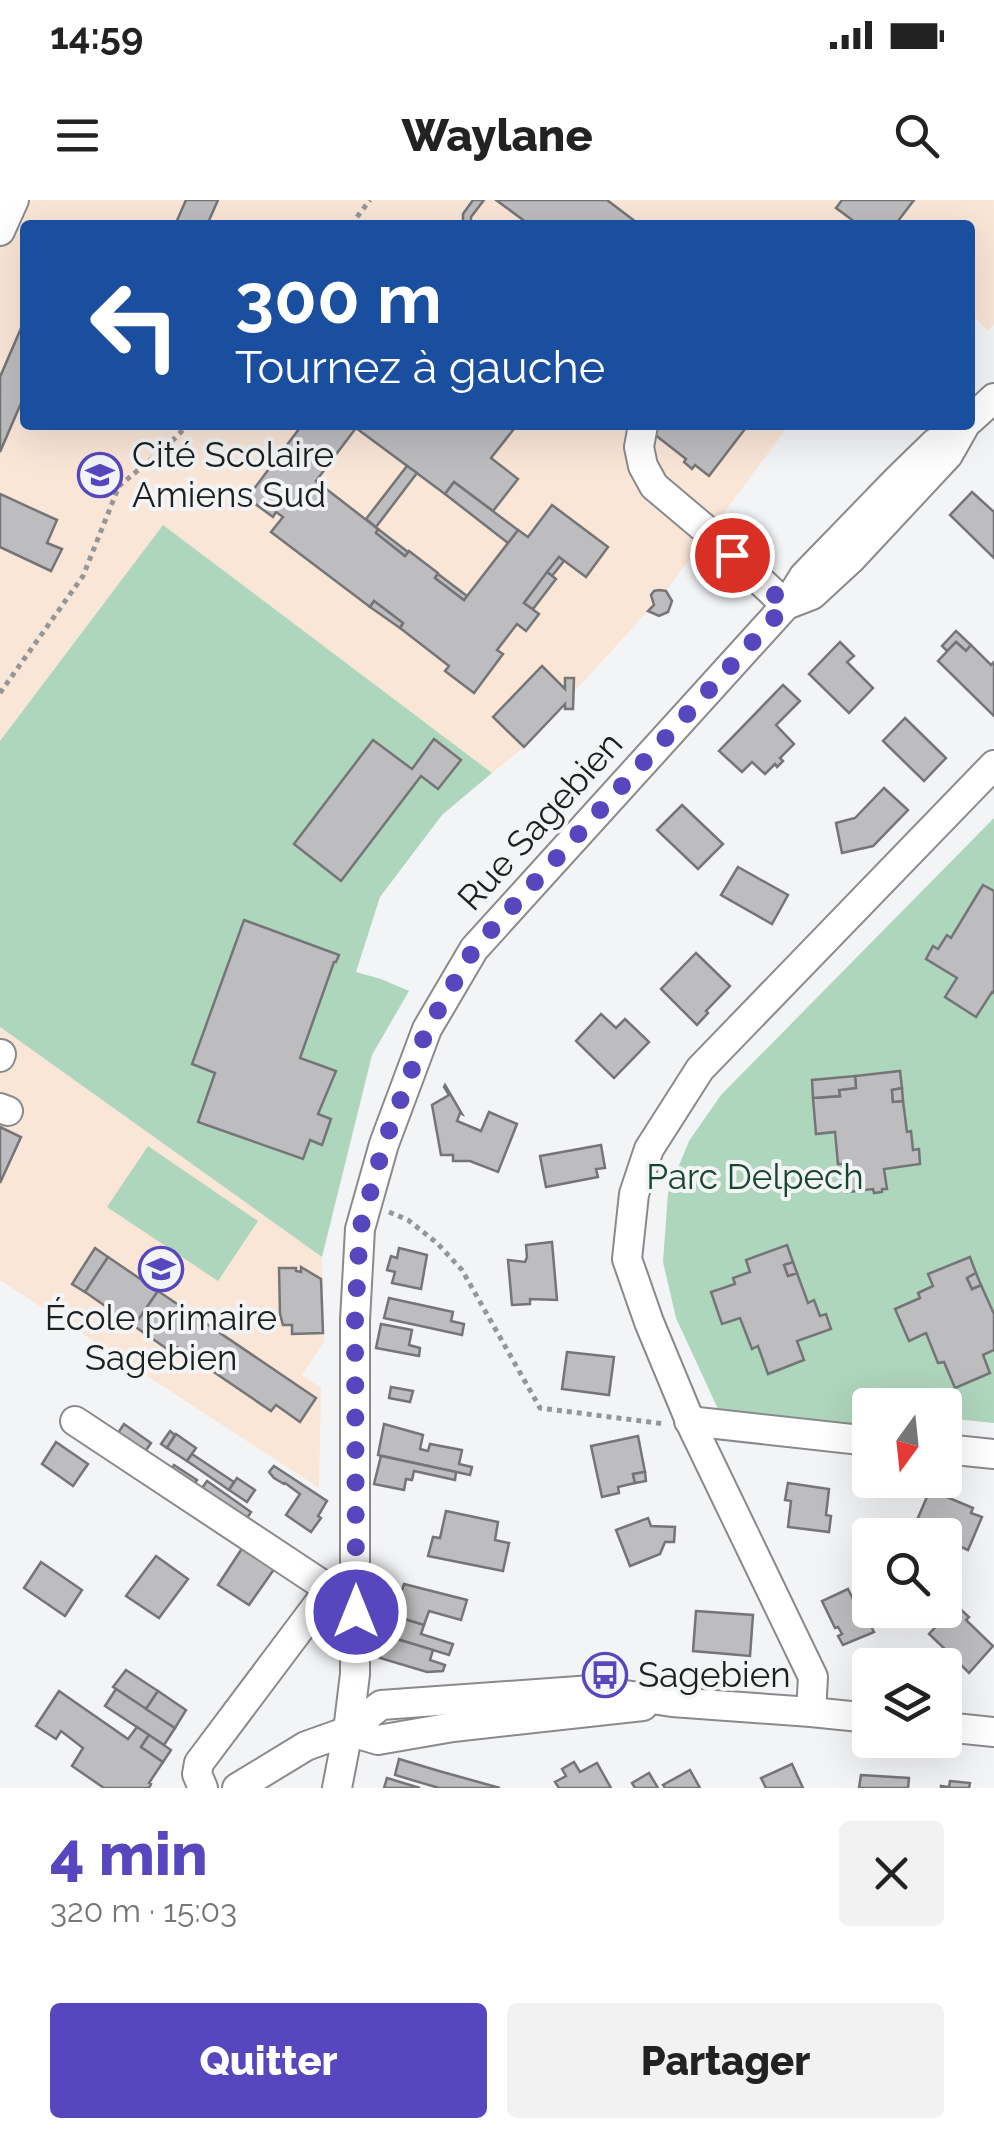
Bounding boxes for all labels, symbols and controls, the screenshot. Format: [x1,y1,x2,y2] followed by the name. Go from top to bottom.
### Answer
[50,13,143,58] text: 14:59
[50,108,105,163] icon: menu
[889,108,944,163] icon: search
[401,109,593,162] text: Waylane
[235,257,442,339] text: 300 m
[70,260,200,390] icon: left
[235,341,605,394] text: Tournez à gauche
[132,434,334,515] place label: Cité Scolaire Amiens Sud
[77,452,123,498] school or university icon: Cité Scolaire Amiens Sud
[690,513,775,598] pin
[705,528,760,583] icon: arrive
[449,723,630,918] street label: Rue Sagebien
[646,1156,864,1197] park label: Parc Delpech
[138,1246,184,1292] school or university icon: École primaire Sagebien
[45,1297,277,1378] place label: École primaire Sagebien
[852,1388,962,1498] north arrow
[852,1388,962,1758] map controls
[852,1518,962,1628] button: search
[304,1560,408,1664] position arrow
[852,1648,962,1758] button: layers
[582,1652,628,1698] bus stop icon: Sagebien
[638,1654,791,1695] place label: Sagebien
[50,1819,208,1889] text: 4 min
[839,1821,944,1926] button: close
[50,1892,237,1929] text: 320 m · 15:03
[50,2003,487,2118] button: Quitter
[507,2003,944,2118] button: Partager

